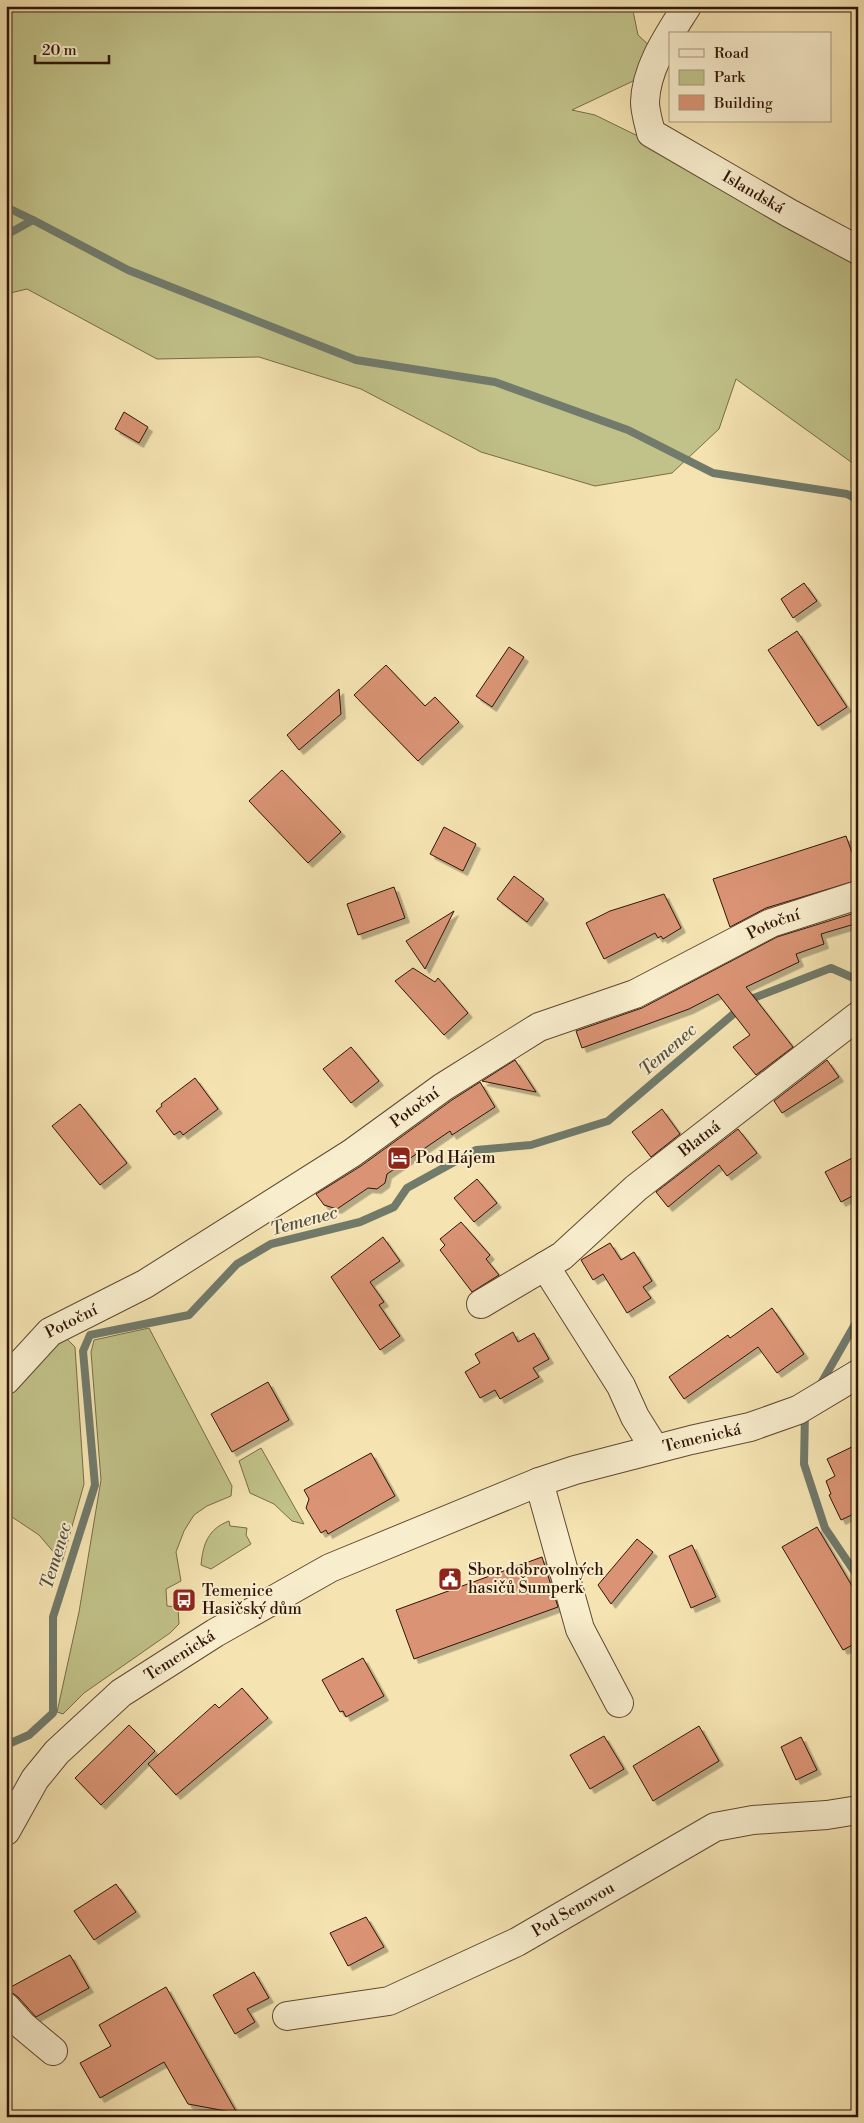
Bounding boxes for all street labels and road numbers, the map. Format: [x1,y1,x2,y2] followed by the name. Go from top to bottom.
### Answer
[719,166,789,219] street label: Islandská
[743,904,803,944] street label: Potoční
[386,1083,444,1132] street label: Potoční
[674,1116,725,1162] street label: Blatná
[42,1299,102,1343] street label: Potoční
[661,1419,744,1457] street label: Temenická
[141,1625,219,1685] street label: Temenická
[528,1878,618,1941] street label: Pod Senovou

